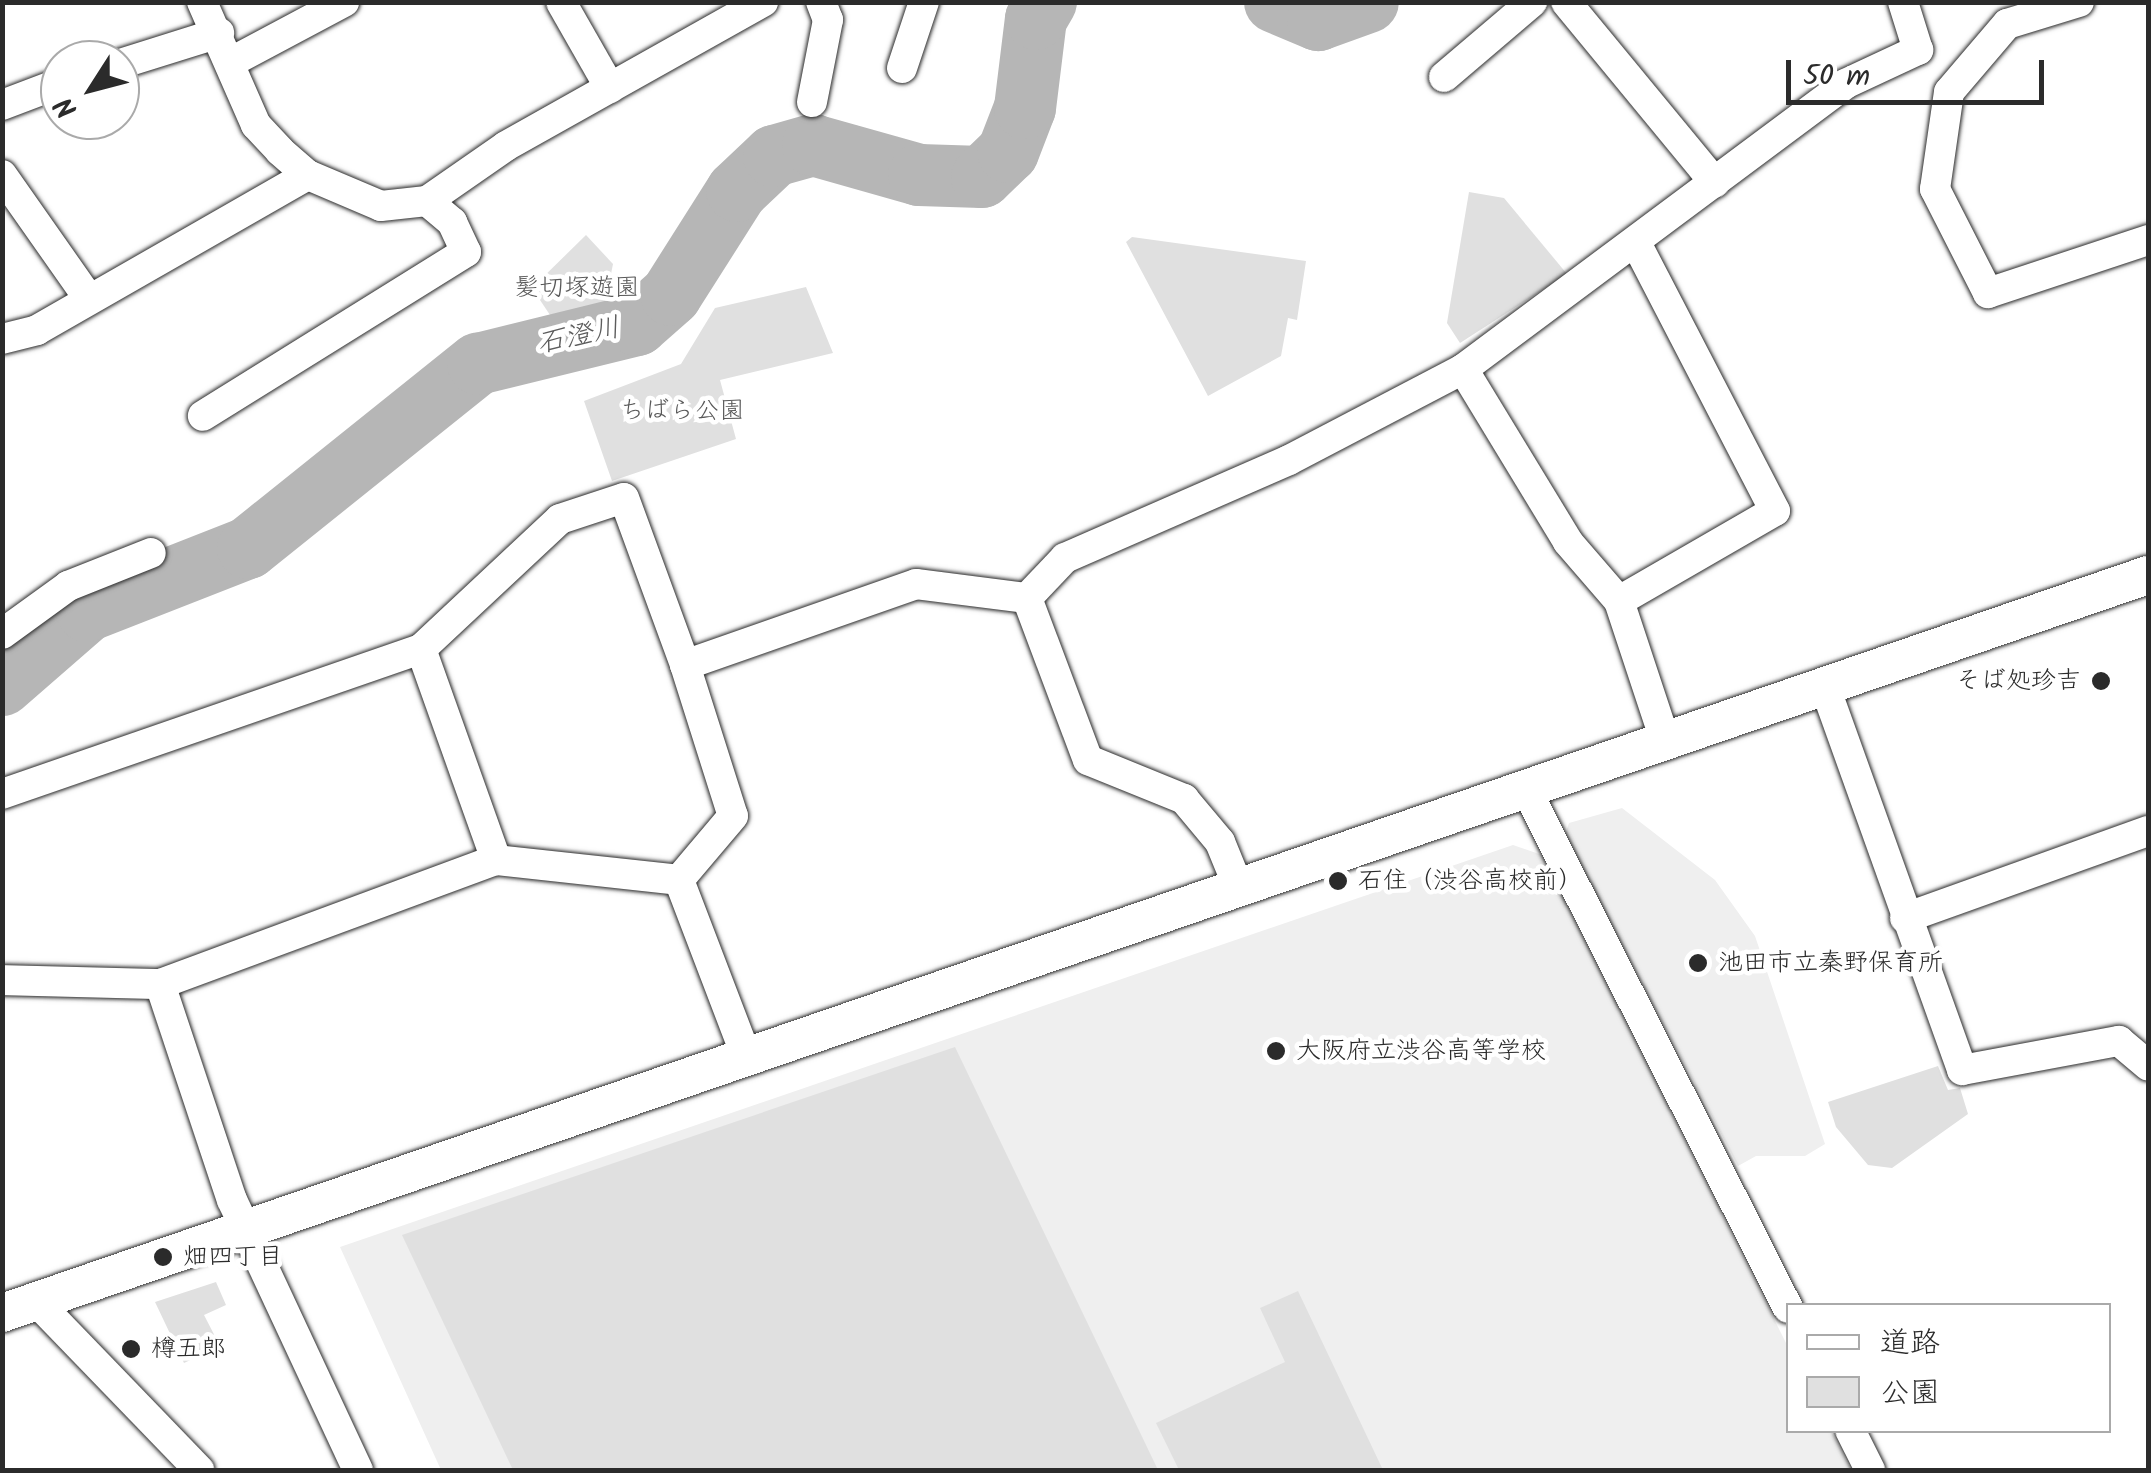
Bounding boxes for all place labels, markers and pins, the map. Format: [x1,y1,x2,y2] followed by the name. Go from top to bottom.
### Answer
[1956,666,2081,696] place label: そば処珍吉
[2090,670,2112,692] marker: そば処珍吉
[1358,866,1583,896] place label: 石住（渋谷高校前）
[1327,870,1349,892] marker: 石住（渋谷高校前）
[1718,948,1943,978] place label: 池田市立秦野保育所
[1687,952,1709,974] marker: 池田市立秦野保育所
[1296,1036,1546,1066] place label: 大阪府立渋谷高等学校
[1265,1040,1287,1062] marker: 大阪府立渋谷高等学校
[183,1242,283,1272] place label: 畑四丁目
[152,1246,174,1268] marker: 畑四丁目
[151,1334,226,1364] place label: 樽五郎
[120,1338,142,1360] marker: 樽五郎

